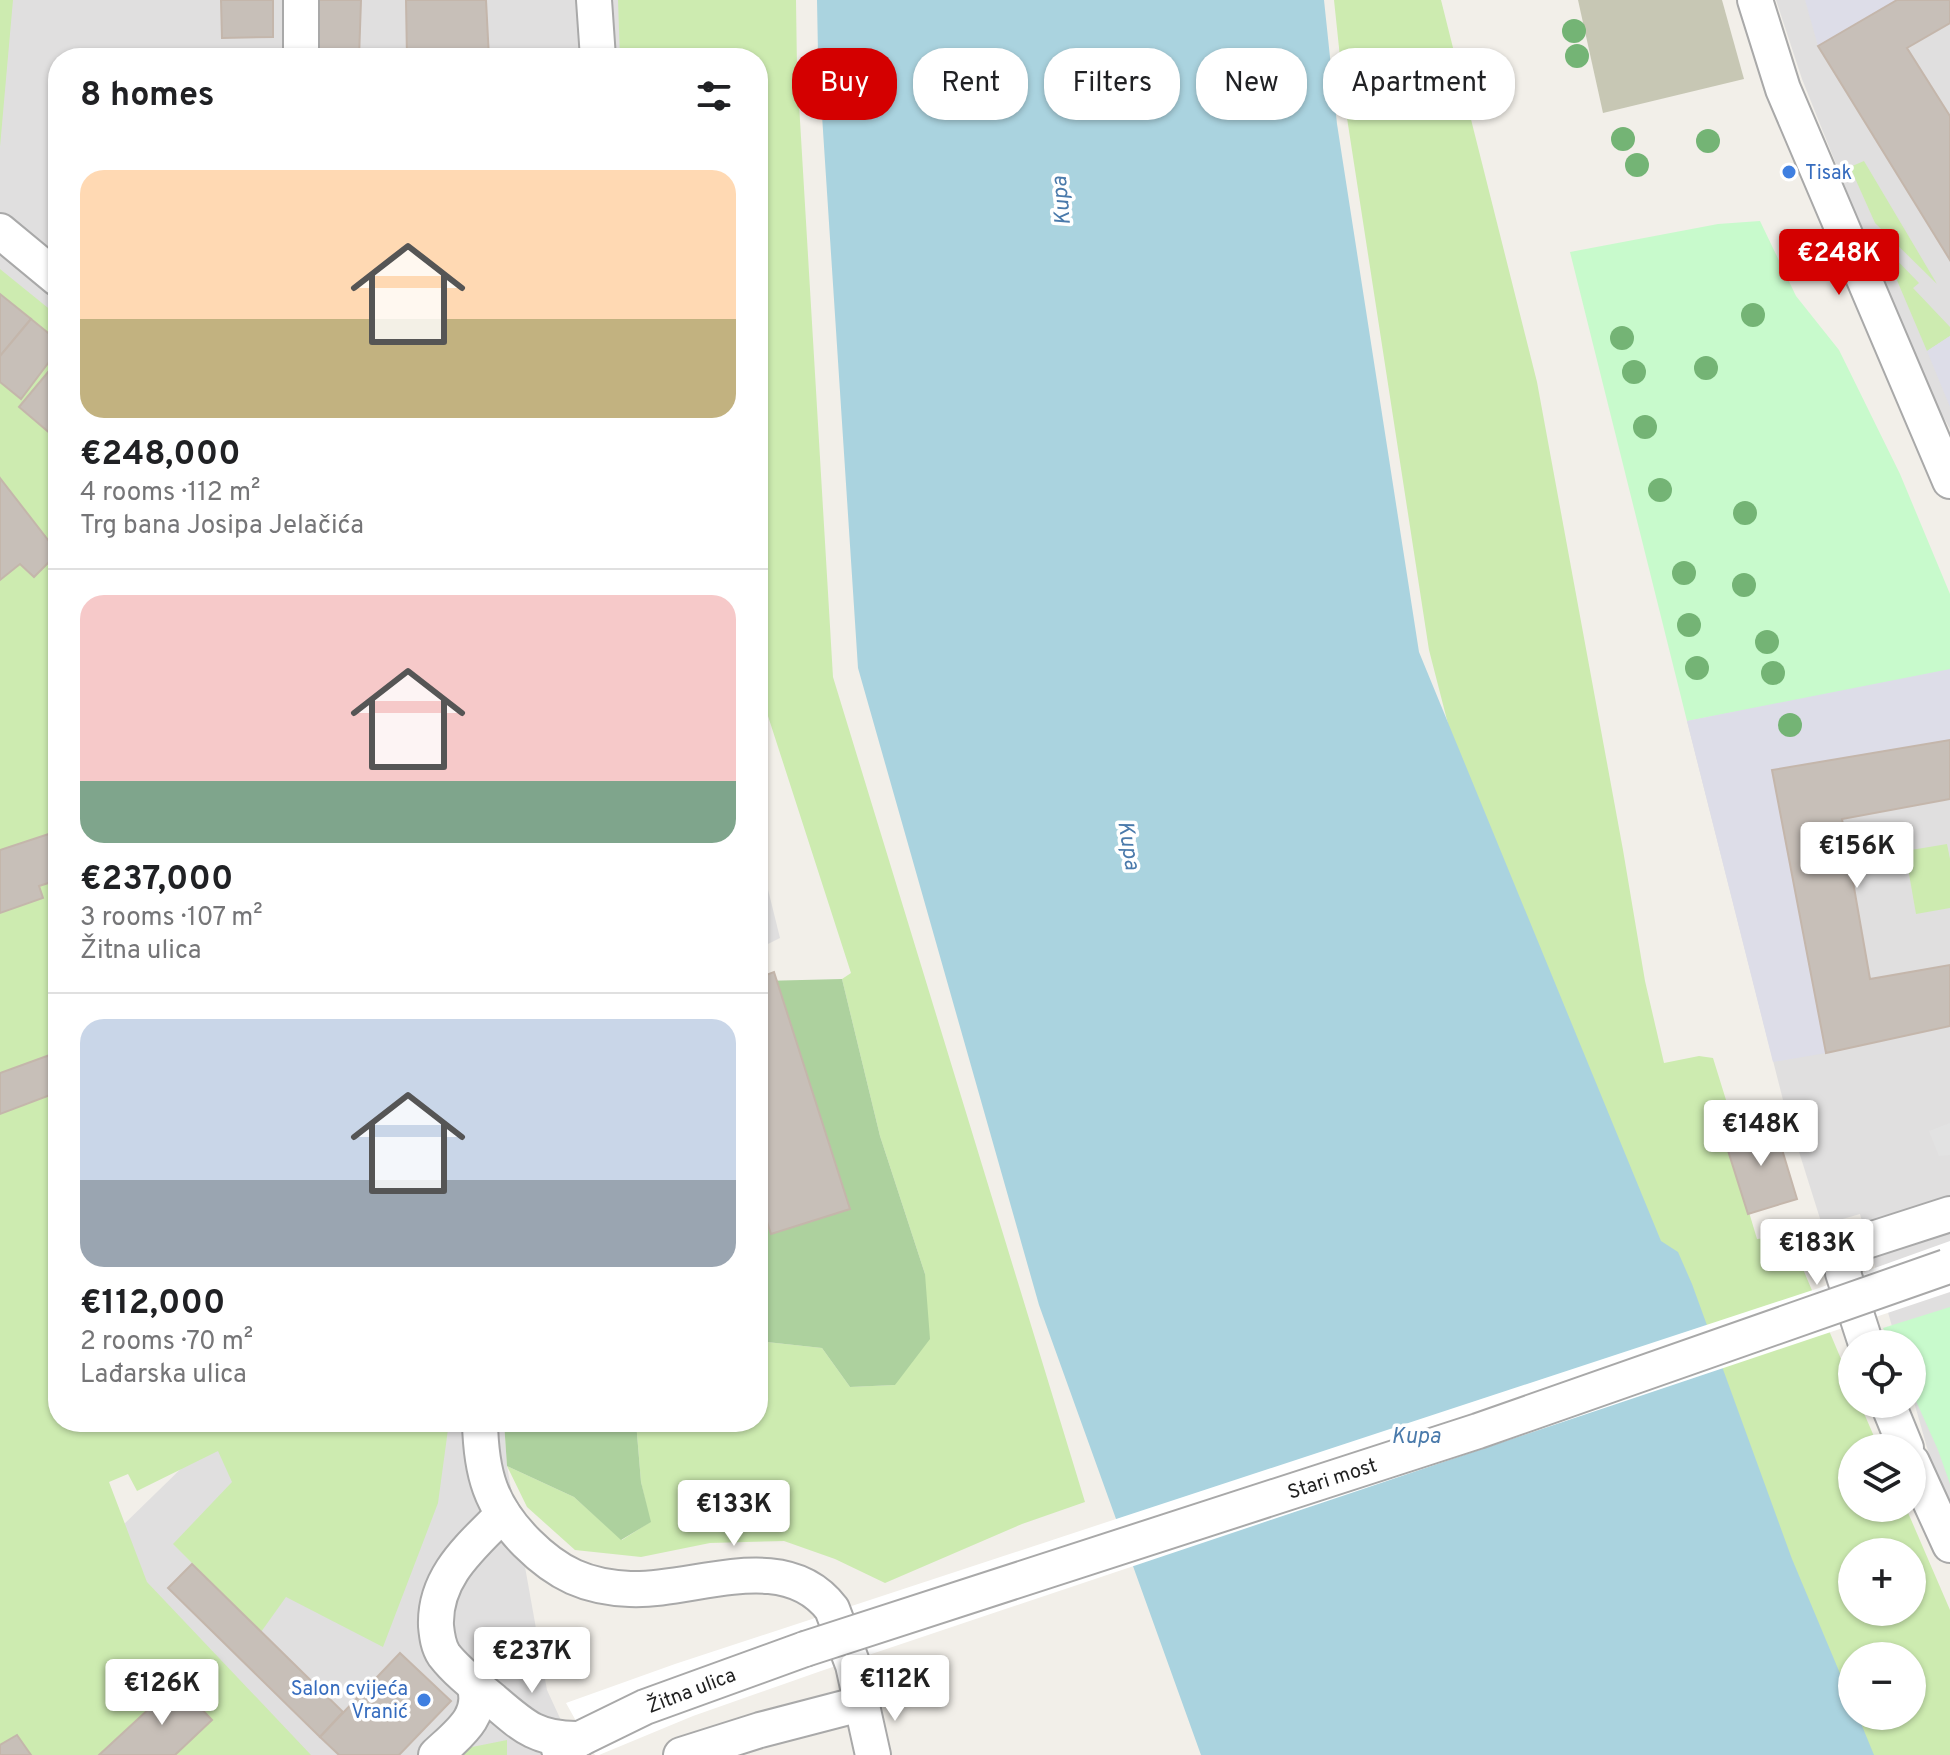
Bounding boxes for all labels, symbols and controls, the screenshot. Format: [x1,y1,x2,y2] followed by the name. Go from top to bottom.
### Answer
[792,48,897,120] chip: Buy
[913,48,1028,120] chip: Rent
[1044,48,1180,120] chip: Filters
[1196,48,1307,120] chip: New
[1323,48,1515,120] chip: Apartment
[692,74,736,118] icon: filters
[80,75,214,118] text: 8 homes
[1805,161,1852,187] place label: Tisak
[1780,163,1798,181] marker: Tisak
[1047,174,1078,227] water label: Kupa
[336,222,480,366] icon: home
[1783,229,1895,297] pin: €248K
[1797,238,1881,271] text: €248K
[80,434,241,477] text: €248,000
[80,477,260,510] text: 4 rooms · 112 m²
[80,510,364,543] text: Trg bana Josipa Jelačića
[336,647,480,791] icon: home
[1110,819,1145,872] water label: Kupa
[1801,822,1913,890] pin: €156K
[1818,831,1896,864] text: €156K
[80,859,233,902] text: €237,000
[80,902,263,935] text: 3 rooms · 107 m²
[80,935,201,968] text: Žitna ulica
[336,1071,480,1215] icon: home
[1705,1100,1817,1168] pin: €148K
[1722,1109,1800,1142] text: €148K
[1761,1219,1873,1287] pin: €183K
[1778,1228,1856,1261] text: €183K
[80,1283,225,1326] text: €112,000
[80,1326,253,1359] text: 2 rooms · 70 m²
[1838,1330,1926,1730] map controls
[1838,1330,1926,1418] button: locate
[80,1359,247,1392] text: Lađarska ulica
[1391,1424,1441,1451] water label: Kupa
[1838,1434,1926,1522] button: layers
[1285,1453,1381,1507] street label: Stari most
[678,1480,790,1548] pin: €133K
[696,1489,772,1522] text: €133K
[1838,1538,1926,1626] button: +
[476,1627,588,1695] pin: €237K
[492,1636,572,1669] text: €237K
[1838,1642,1926,1730] button: −
[839,1655,951,1723] pin: €112K
[106,1659,218,1727] pin: €126K
[643,1661,740,1721] street label: Žitna ulica
[859,1664,931,1697] text: €112K
[123,1668,201,1701] text: €126K
[291,1677,408,1726] place label: Salon cvijeća Vranić
[415,1691,433,1709] marker: Salon cvijeća Vranić

